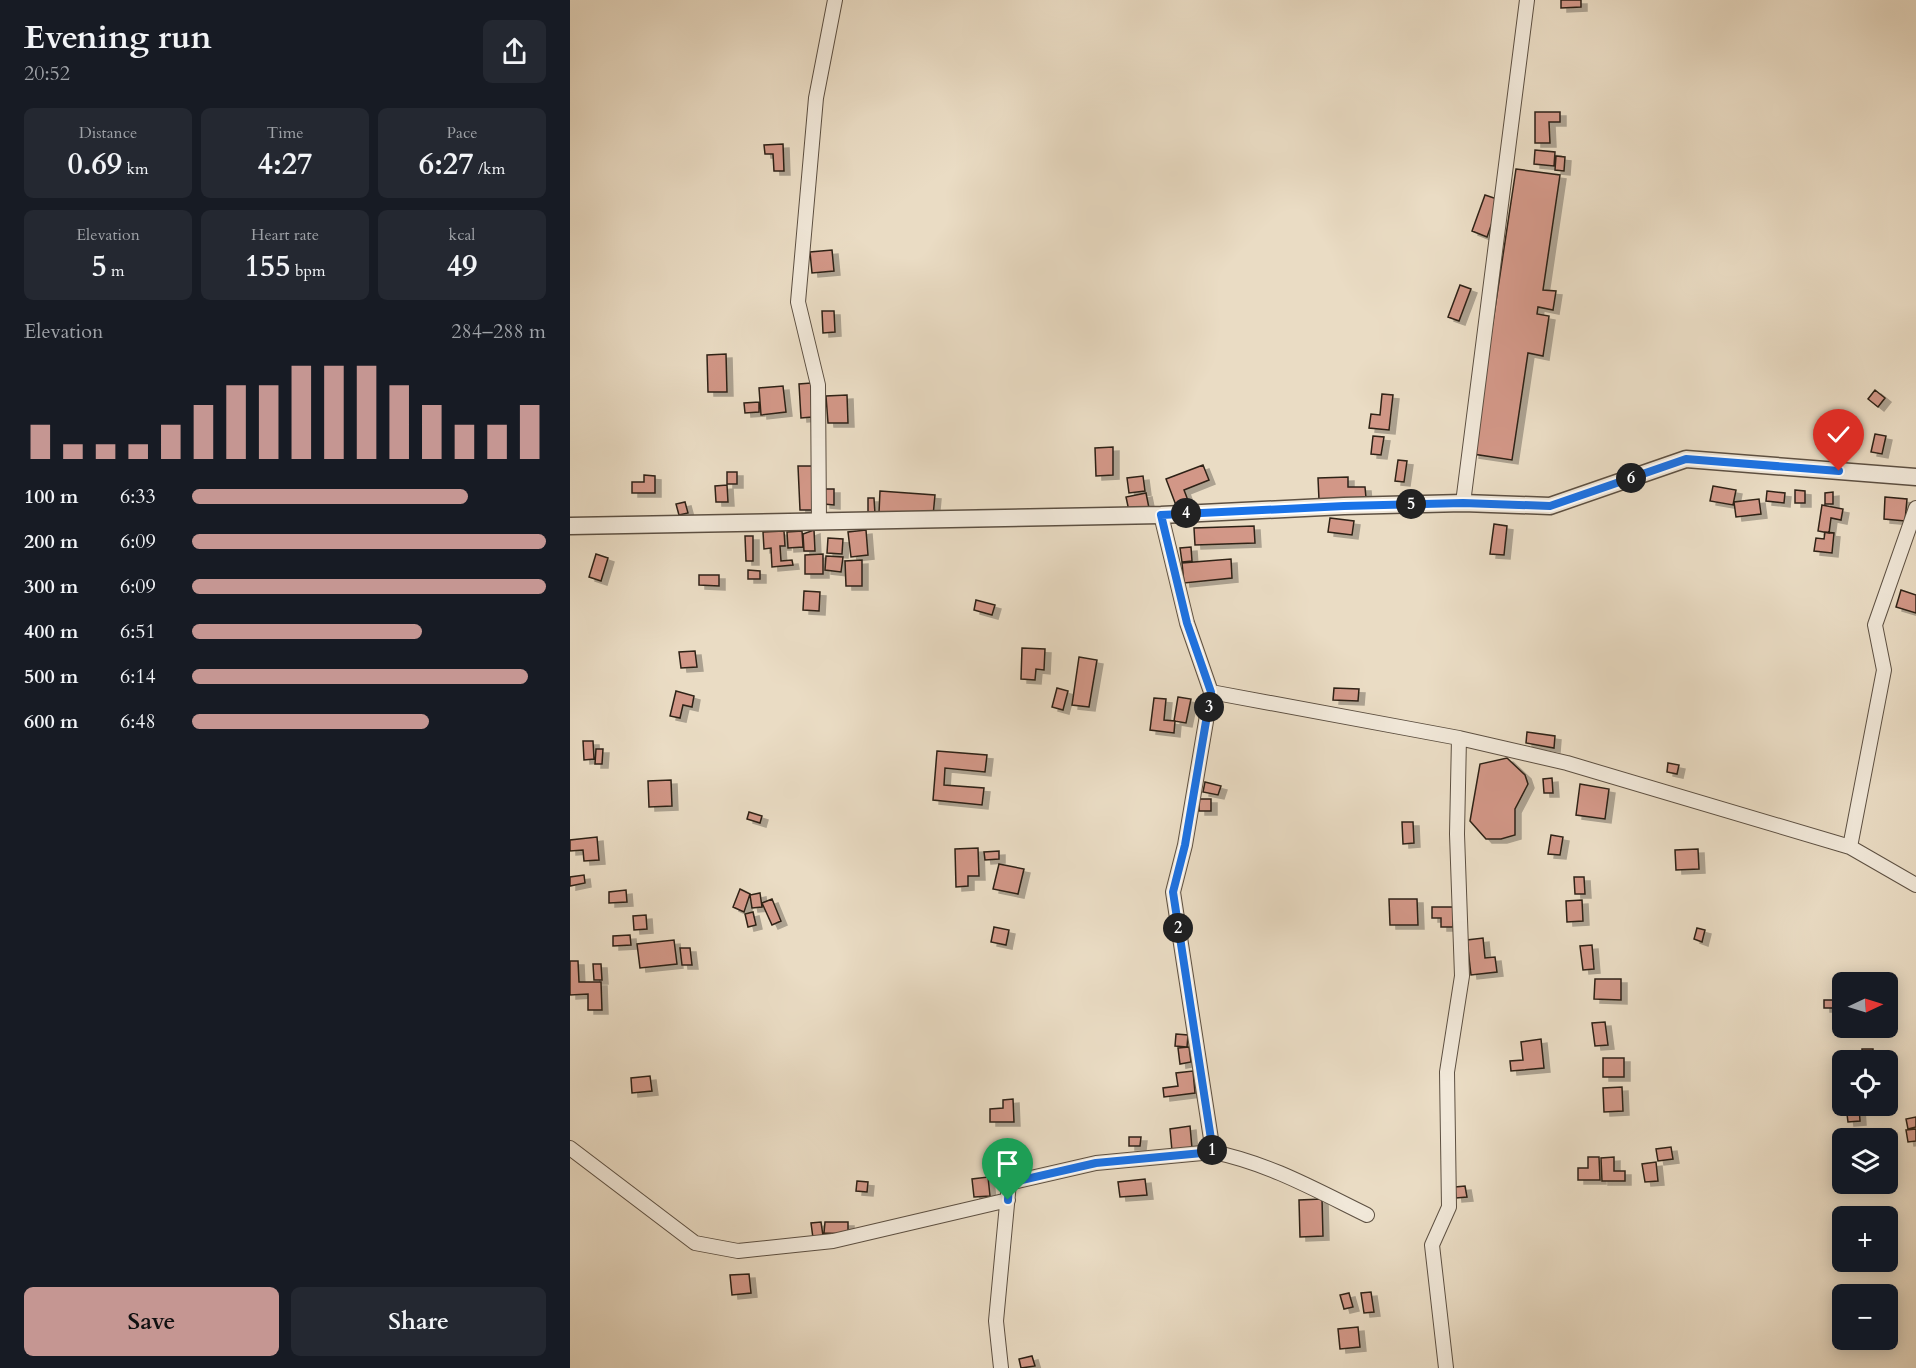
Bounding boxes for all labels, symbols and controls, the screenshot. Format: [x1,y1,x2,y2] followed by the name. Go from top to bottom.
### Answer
[24,15,212,60] text: Evening run
[483,20,546,83] button: share
[24,60,70,87] text: 20:52
[79,122,137,144] text: Distance
[266,122,304,144] text: Time
[447,122,477,144] text: Pace
[67,144,122,185] text: 0.69
[258,144,312,185] text: 4:27
[419,144,474,185] text: 6:27
[122,158,149,180] text: km
[474,158,505,180] text: /km
[76,224,140,246] text: Elevation
[251,224,319,246] text: Heart rate
[449,224,475,246] text: kcal
[91,246,107,287] text: 5
[244,246,291,287] text: 155
[447,246,477,287] text: 49
[107,260,125,282] text: m
[291,260,326,282] text: bpm
[24,318,103,345] text: Elevation
[451,318,546,345] text: 284–288 m
[1813,409,1864,471] pin
[1822,418,1855,451] icon: check
[1616,463,1646,493] pin: 6
[1627,467,1635,489] text: 6
[24,483,79,510] text: 100 m
[120,483,156,510] text: 6:33
[1396,489,1426,519] pin: 5
[1407,493,1415,515] text: 5
[1171,498,1201,528] pin: 4
[1182,502,1190,524] text: 4
[24,528,79,555] text: 200 m
[120,528,156,555] text: 6:09
[24,573,79,600] text: 300 m
[120,573,156,600] text: 6:09
[24,618,79,645] text: 400 m
[120,618,156,645] text: 6:51
[24,663,79,690] text: 500 m
[120,663,156,690] text: 6:14
[1194,692,1224,722] pin: 3
[1205,696,1213,718] text: 3
[24,708,79,735] text: 600 m
[120,708,156,735] text: 6:48
[1163,913,1193,943] pin: 2
[1174,917,1182,939] text: 2
[1832,972,1898,1038] north arrow
[1832,972,1898,1350] map controls
[1832,1050,1898,1116] button: locate
[1832,1128,1898,1194] button: layers
[1197,1135,1227,1165] pin: 1
[982,1138,1033,1200] pin
[1208,1139,1216,1161] text: 1
[991,1147,1024,1180] icon: arrive
[1832,1206,1898,1272] button: +
[1832,1284,1898,1350] button: −
[24,1287,279,1356] button: Save
[291,1287,546,1356] button: Share

